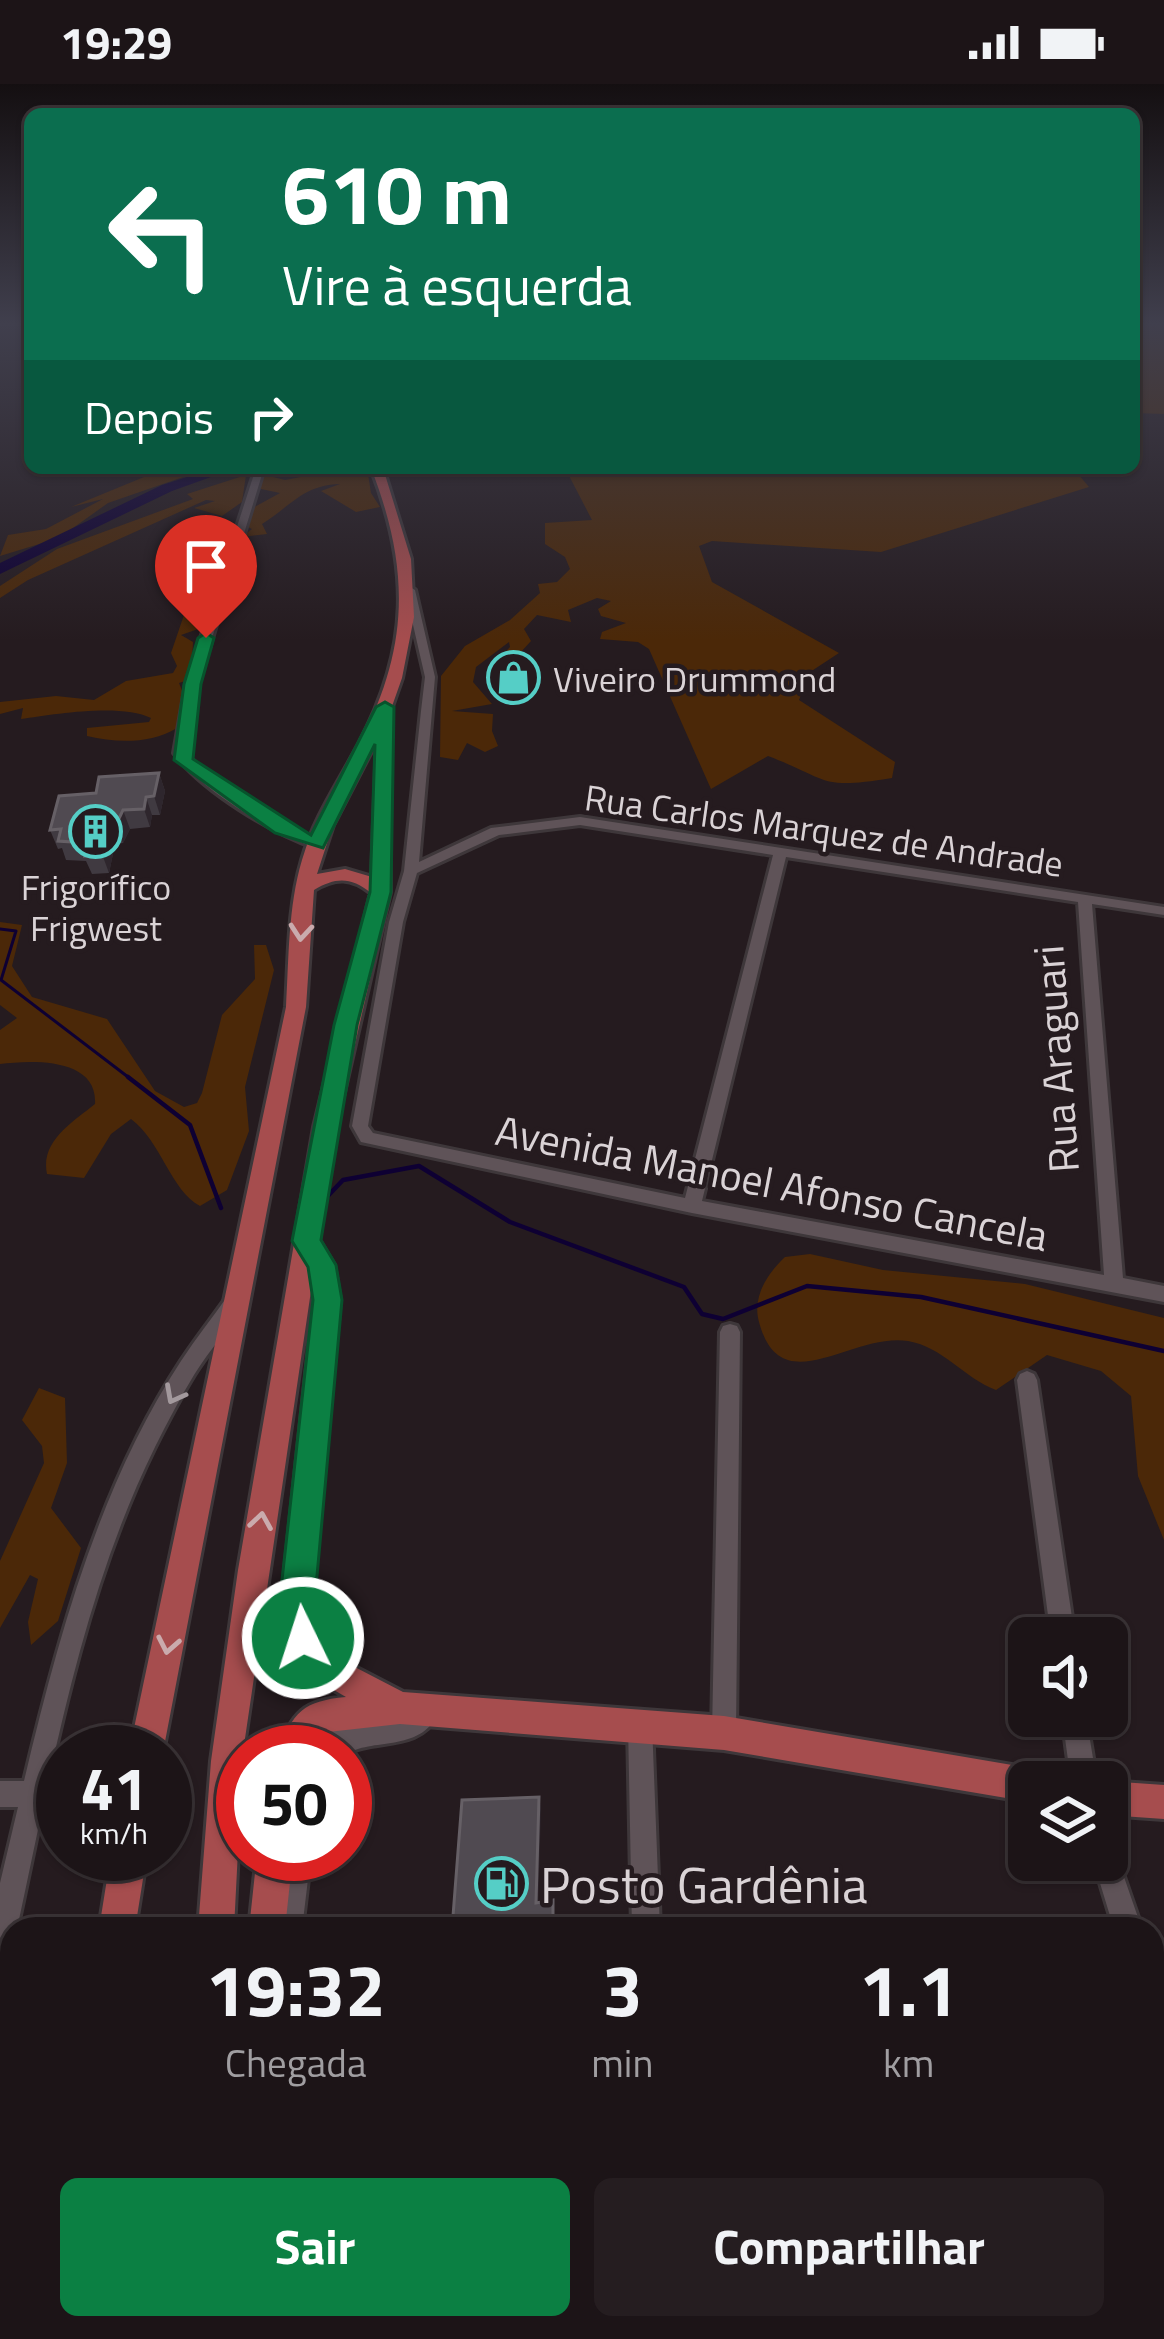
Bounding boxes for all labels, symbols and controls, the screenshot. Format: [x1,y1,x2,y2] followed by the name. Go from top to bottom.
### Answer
[60,8,172,76] text: 19:29
[282,129,512,257] text: 610 m
[84,156,240,312] icon: left
[282,244,632,326] text: Vire à esquerda
[84,383,214,451] text: Depois
[238,384,304,450] icon: right
[155,515,257,638] pin
[173,533,239,599] icon: arrive
[486,650,542,706] shop icon: Viveiro Drummond
[553,651,836,706] place label: Viveiro Drummond
[581,769,1067,891] street label: Rua Carlos Marquez de Andrade
[68,803,124,859] building icon: Frigorífico Frigwest
[21,859,171,955] place label: Frigorífico Frigwest
[289,923,315,942] one-way arrow
[1015,943,1095,1175] street label: Rua Araguari
[490,1097,1054,1267] street label: Avenida Manoel Afonso Cancela
[164,1383,188,1404] one-way arrow
[247,1511,273,1530] one-way arrow
[240,1575,366,1701] position arrow
[1008,1617,1128,1881] map controls
[1008,1617,1128,1737] button: sound
[156,1635,182,1655] one-way arrow
[216,1725,372,1881] speed limit sign: 50
[80,1742,148,1833] text: 41
[1008,1761,1128,1881] button: layers
[80,1810,148,1856] text: km/h
[540,1845,868,1923] place label: Posto Gardênia
[473,1856,529,1912] fuel station icon: Posto Gardênia
[206,1934,385,2044] text: 19:32
[602,1934,642,2044] text: 3
[859,1934,958,2044] text: 1.1
[225,2033,366,2092] text: Chegada
[591,2033,653,2092] text: min
[883,2033,934,2092] text: km
[60,2178,570,2316] button: Sair
[594,2178,1104,2316] button: Compartilhar

